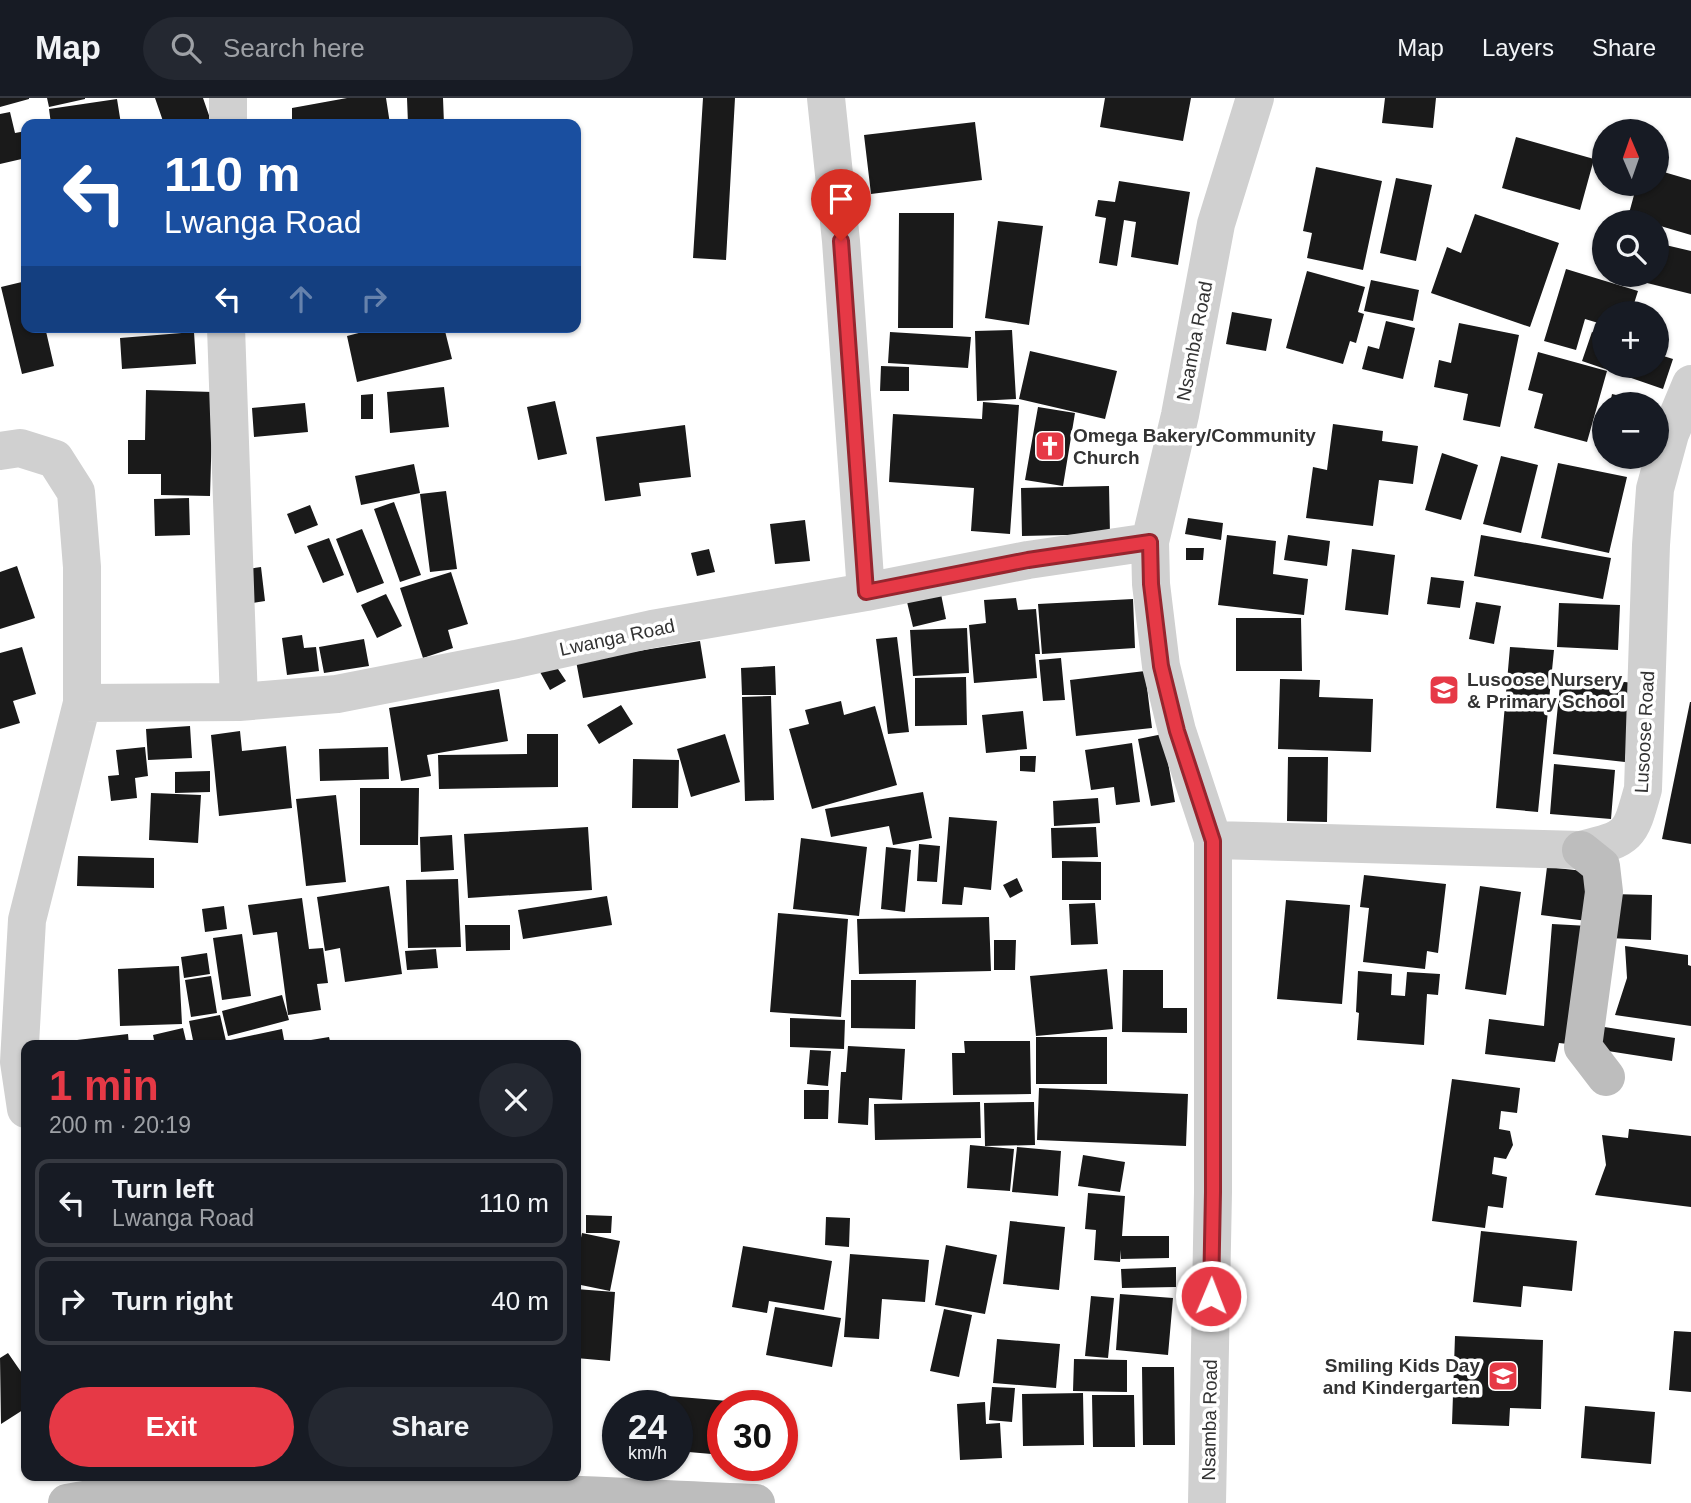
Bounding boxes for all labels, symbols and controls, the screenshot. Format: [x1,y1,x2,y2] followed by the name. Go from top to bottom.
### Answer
[143,17,633,80] search box
[35,29,101,66] text: Map
[167,29,205,67] icon: search
[223,33,365,63] text: Search here
[1397,34,1444,61] text: Map
[1482,34,1554,61] text: Layers
[1592,34,1656,61] text: Share
[1592,119,1670,196] north arrow
[1592,119,1669,469] map controls
[49,147,140,238] icon: left
[164,147,300,201] text: 110 m
[811,169,871,241] pin
[822,180,860,218] icon: arrive
[164,204,361,240] text: Lwanga Road
[1592,210,1669,287] button: search
[1173,279,1216,403] street label: Nsamba Road
[209,280,247,318] icon: left
[282,280,320,318] icon: ahead
[355,280,393,318] icon: right
[1592,301,1669,378] button: +
[1592,392,1669,469] button: −
[1073,425,1316,468] place label: Omega Bakery/Community Church
[1033,429,1067,463] church icon: Omega Bakery/Community Church
[558,615,677,660] street label: Lwanga Road
[1467,669,1625,712] place label: Lusoose Nursery & Primary School
[1631,670,1658,794] street label: Lusoose Road
[1427,673,1461,707] school or university icon: Lusoose Nursery & Primary School
[49,1062,159,1109] text: 1 min
[479,1063,553,1137] button: close
[49,1112,191,1138] text: 200 m · 20:19
[112,1174,214,1204] text: Turn left
[53,1184,91,1222] icon: left
[479,1188,549,1218] text: 110 m
[112,1205,254,1231] text: Lwanga Road
[1174,1259,1248,1333] position arrow
[53,1282,91,1320] icon: right
[112,1286,233,1316] text: Turn right
[491,1286,549,1316] text: 40 m
[1323,1355,1480,1398] place label: Smiling Kids Day and Kindergarten
[1198,1359,1221,1481] street label: Nsamba Road
[1486,1359,1520,1393] school or university icon: Smiling Kids Day and Kindergarten
[49,1387,294,1467] button: Exit
[308,1387,553,1467] button: Share
[707,1390,798,1481] speed limit sign: 30
[628,1407,667,1446] text: 24
[628,1443,667,1463] text: km/h

